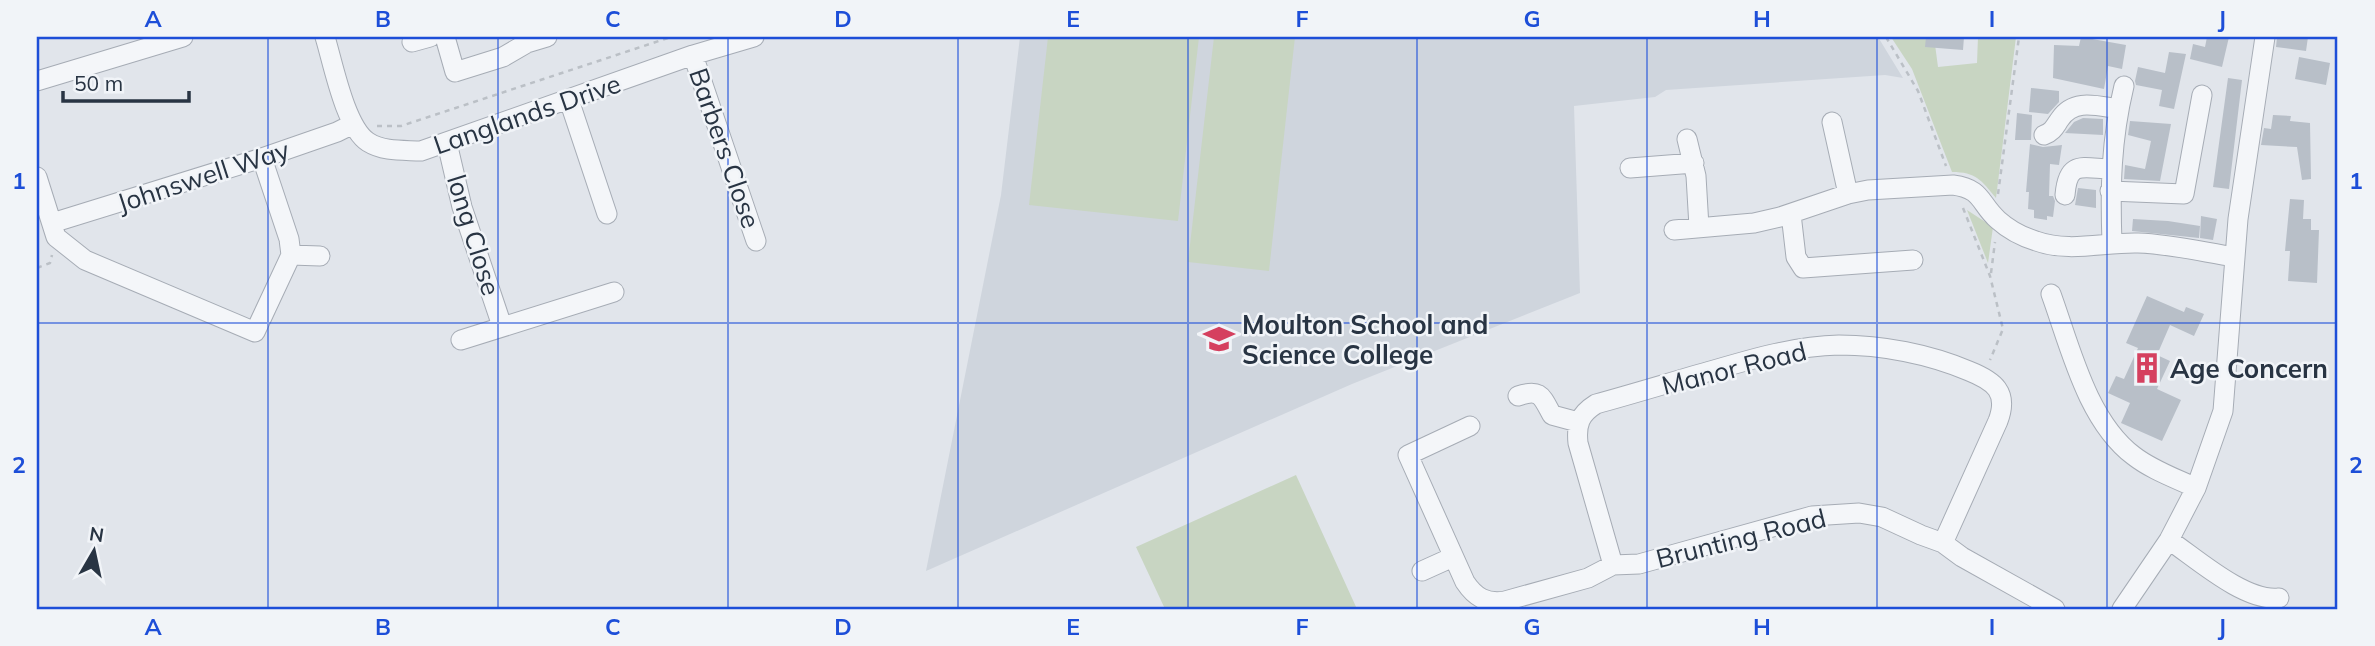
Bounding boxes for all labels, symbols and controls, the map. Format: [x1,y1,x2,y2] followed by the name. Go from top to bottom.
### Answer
[144,4,162,33] text: A
[375,4,391,33] text: B
[605,4,621,33] text: C
[834,4,852,33] text: D
[1066,4,1080,33] text: E
[1295,4,1309,33] text: F
[1523,4,1541,33] text: G
[1753,4,1771,33] text: H
[1989,4,1995,33] text: I
[2218,4,2226,33] text: J
[63,60,189,104] scale bar
[682,64,768,232] street label: Barbers Close
[429,67,625,161] street label: Langlands Drive
[74,70,123,96] text: 50 m
[113,133,293,219] street label: Johnswell Way
[12,166,26,195] text: 1
[2349,166,2363,195] text: 1
[440,171,508,299] street label: long Close
[1242,308,1488,371] place label: Moulton School and Science College
[1202,322,1236,356] school or university icon: Moulton School and Science College
[1658,334,1810,402] street label: Manor Road
[2130,351,2164,385] building icon: Age Concern
[2170,352,2328,385] place label: Age Concern
[12,450,26,479] text: 2
[2349,450,2363,479] text: 2
[1653,501,1829,575] street label: Brunting Road
[60,516,130,586] north arrow
[88,521,106,547] text: N
[144,612,162,641] text: A
[375,612,391,641] text: B
[605,612,621,641] text: C
[834,612,852,641] text: D
[1066,612,1080,641] text: E
[1295,612,1309,641] text: F
[1523,612,1541,641] text: G
[1753,612,1771,641] text: H
[1989,612,1995,641] text: I
[2218,612,2226,641] text: J

